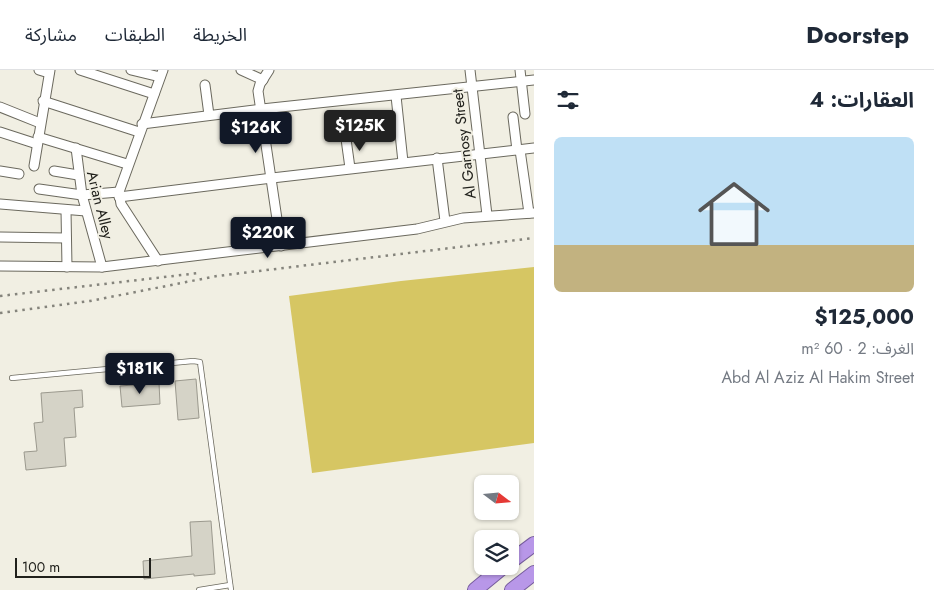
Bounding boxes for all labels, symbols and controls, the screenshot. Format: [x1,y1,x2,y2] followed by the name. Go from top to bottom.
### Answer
[806,17,909,52] text: Doorstep
[25,22,77,48] text: مشاركة
[105,22,165,48] text: الطبقات
[193,22,247,48] text: الخريطة
[810,85,914,115] text: العقارات: 4
[554,86,582,114] icon: filters
[446,87,482,200] street label: Al Garnosy Street
[325,109,395,152] pin: $125K
[221,112,291,154] pin: $126K
[335,114,385,137] text: $125K
[231,116,281,139] text: $126K
[81,169,119,242] street label: Arian Alley
[689,169,779,259] icon: home
[233,216,303,259] pin: $220K
[242,221,294,244] text: $220K
[814,302,914,332] text: $125,000
[801,337,914,360] text: الغرف: 2 · 60 m²
[105,352,175,395] pin: $181K
[116,357,164,380] text: $181K
[721,366,914,389] text: Abd Al Aziz Al Hakim Street
[474,475,519,520] north arrow
[474,475,519,575] map controls
[474,530,519,575] button: layers
[15,555,151,578] scale bar
[22,557,60,577] text: 100 m

